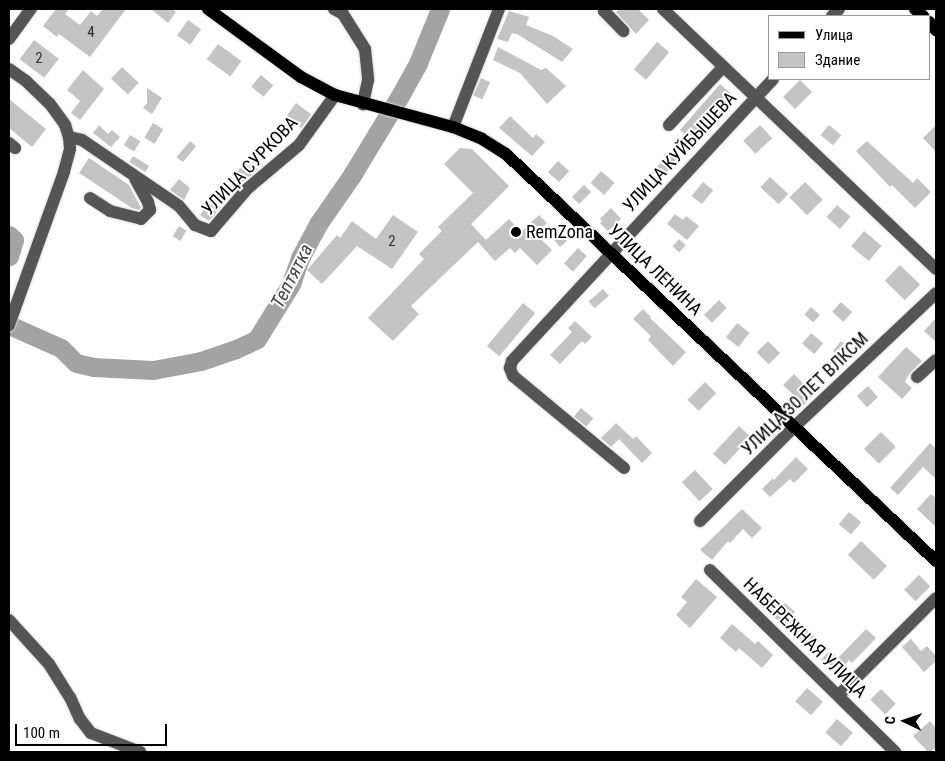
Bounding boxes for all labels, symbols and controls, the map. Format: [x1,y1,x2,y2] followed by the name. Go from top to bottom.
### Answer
[768,15,930,80] legend
[87,24,95,42] house number: 4
[815,26,853,44] text: Улица
[35,50,43,68] house number: 2
[815,51,860,69] text: Здание
[619,88,741,216] street label: УЛИЦА КУЙБЫШЕВА
[198,112,302,220] street label: УЛИЦА СУРКОВА
[604,220,706,320] street label: УЛИЦА ЛЕНИНА
[526,221,593,243] place label: RemZona
[510,226,522,238] marker: RemZona
[388,233,396,251] house number: 2
[266,240,318,312] water label: Тептятка
[737,328,873,460] street label: УЛИЦА 30 ЛЕТ ВЛКСМ
[739,573,871,703] street label: НАБЕРЕЖНАЯ УЛИЦА
[880,696,930,746] north arrow
[18,714,170,746] scale bar
[882,716,898,725] text: С
[23,724,60,742] text: 100 m

